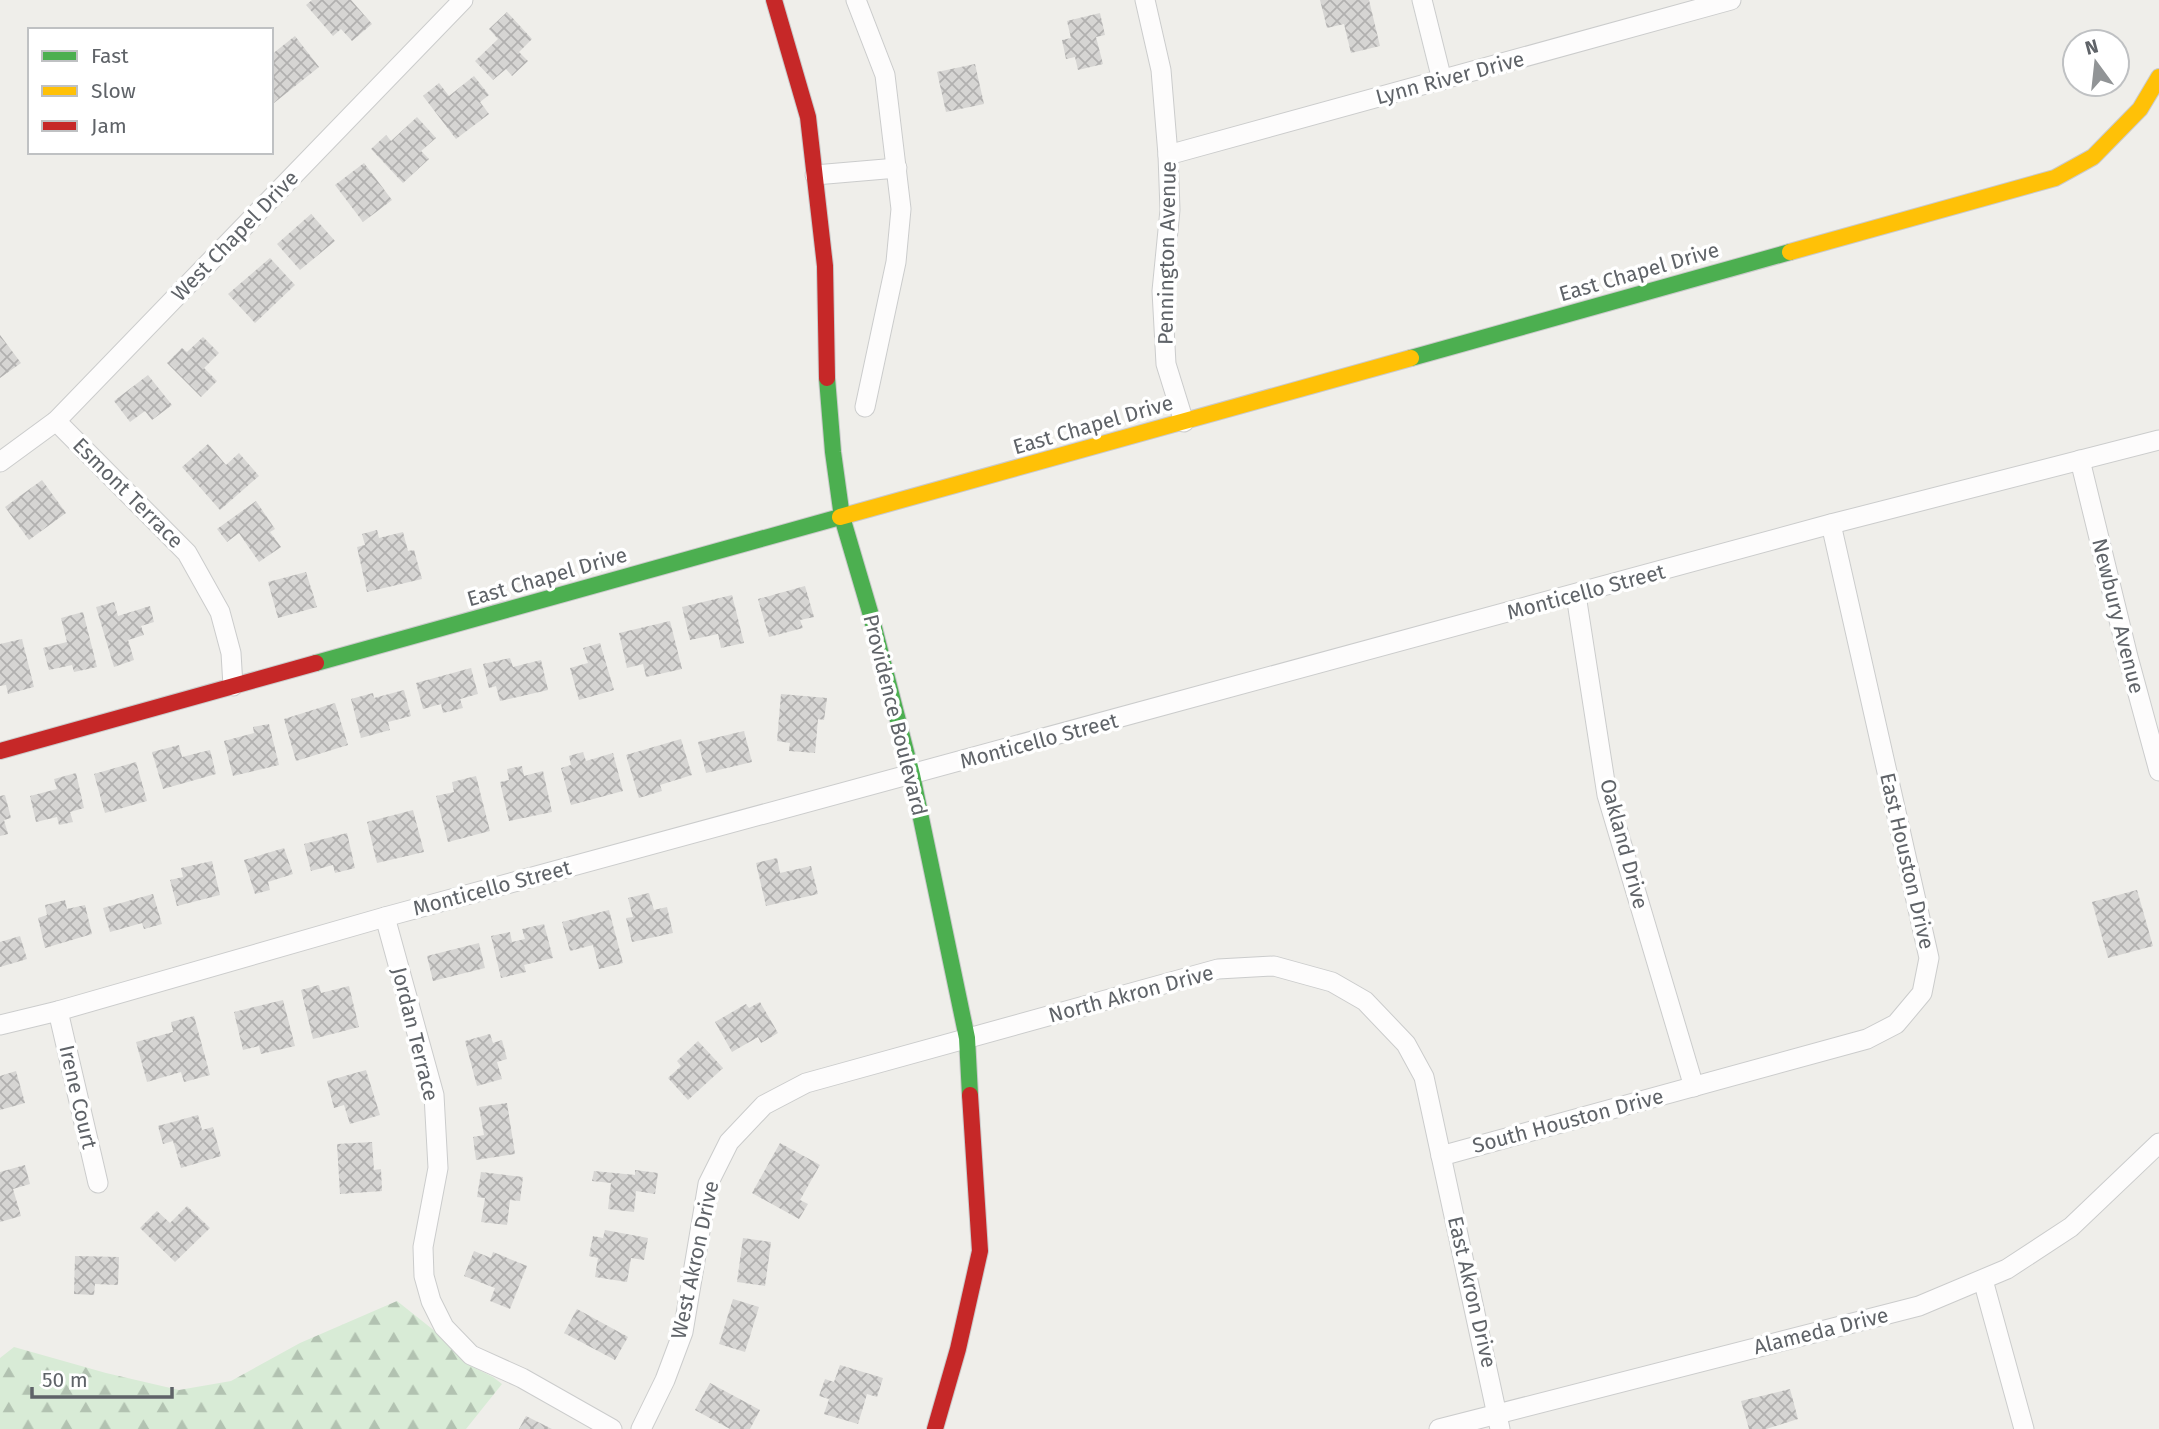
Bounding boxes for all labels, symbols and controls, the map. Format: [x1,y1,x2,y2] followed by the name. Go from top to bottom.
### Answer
[28,28,273,154] legend
[2061,28,2131,98] north arrow
[2083,34,2101,60] text: N
[91,43,129,69] text: Fast
[1373,46,1527,110] street label: Lynn River Drive
[91,78,136,104] text: Slow
[91,113,127,139] text: Jam
[1152,161,1182,345] street label: Pennington Avenue
[166,165,304,307] street label: West Chapel Drive
[1556,237,1722,307] street label: East Chapel Drive
[1010,390,1176,460] street label: East Chapel Drive
[67,432,189,554] street label: Esmont Terrace
[2086,536,2150,696] street label: Newbury Avenue
[464,542,630,612] street label: East Chapel Drive
[1504,558,1668,626] street label: Monticello Street
[857,612,933,818] street label: Providence Boulevard
[957,707,1121,775] street label: Monticello Street
[1874,770,1940,952] street label: East Houston Drive
[1594,776,1654,912] street label: Oakland Drive
[410,854,574,922] street label: Monticello Street
[1046,959,1216,1029] street label: North Akron Drive
[386,964,444,1104] street label: Jordan Terrace
[53,1042,103,1152] street label: Irene Court
[1470,1083,1666,1159] street label: South Houston Drive
[666,1178,724,1342] street label: West Akron Drive
[1442,1214,1502,1370] street label: East Akron Drive
[1751,1302,1891,1360] street label: Alameda Drive
[32,1356,172,1400] scale bar
[42,1367,88,1393] text: 50 m

